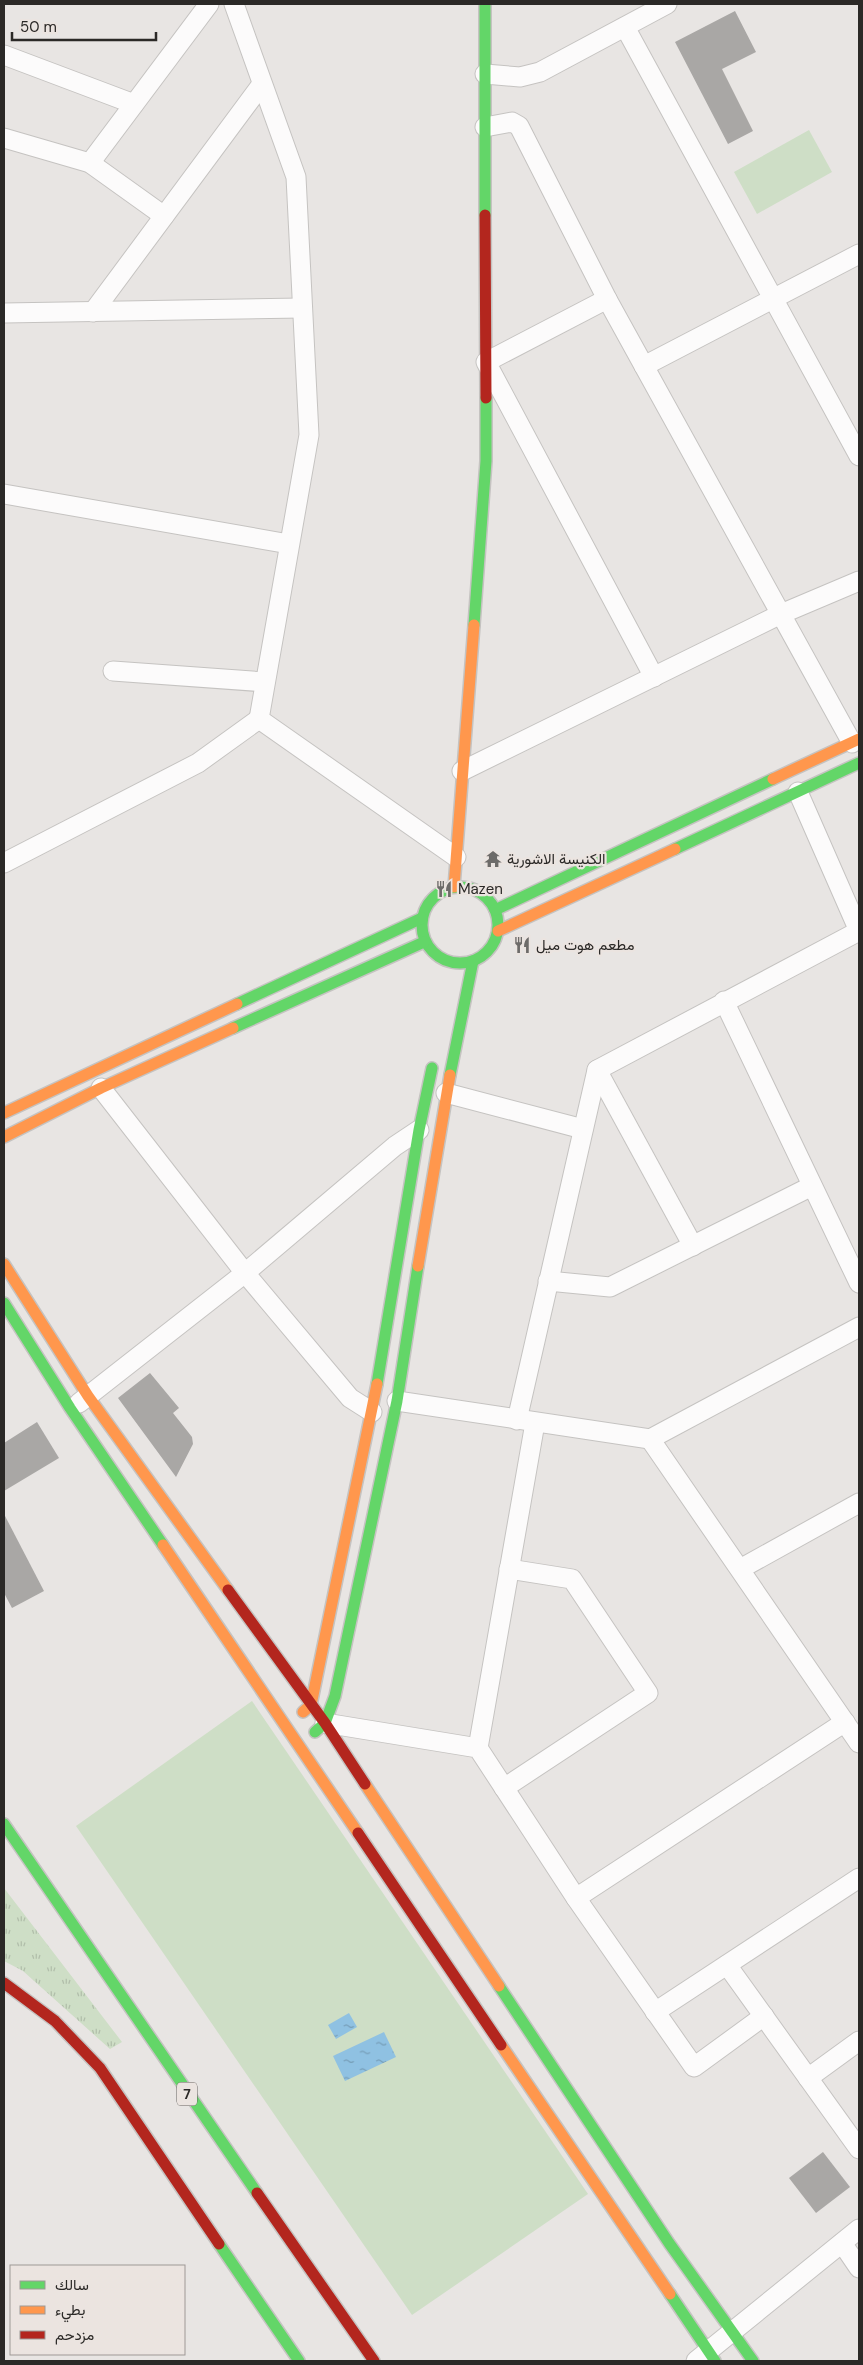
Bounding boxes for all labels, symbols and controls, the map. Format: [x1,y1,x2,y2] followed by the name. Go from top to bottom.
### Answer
[12,10,156,42] scale bar
[20,17,57,37] text: 50 m
[483,849,503,869] temple icon: الكنيسة الاشورية
[507,849,605,869] place label: الكنيسة الاشورية
[434,879,454,899] restaurant icon: Mazen
[458,879,503,899] place label: Mazen
[512,935,532,955] restaurant icon: مطعم هوت ميل
[536,935,634,955] place label: مطعم هوت ميل
[177,2082,197,2106] road number: 7
[10,2265,185,2355] legend
[55,2275,89,2295] text: سالك
[55,2300,85,2323] text: بطيء
[55,2325,94,2345] text: مزدحم

